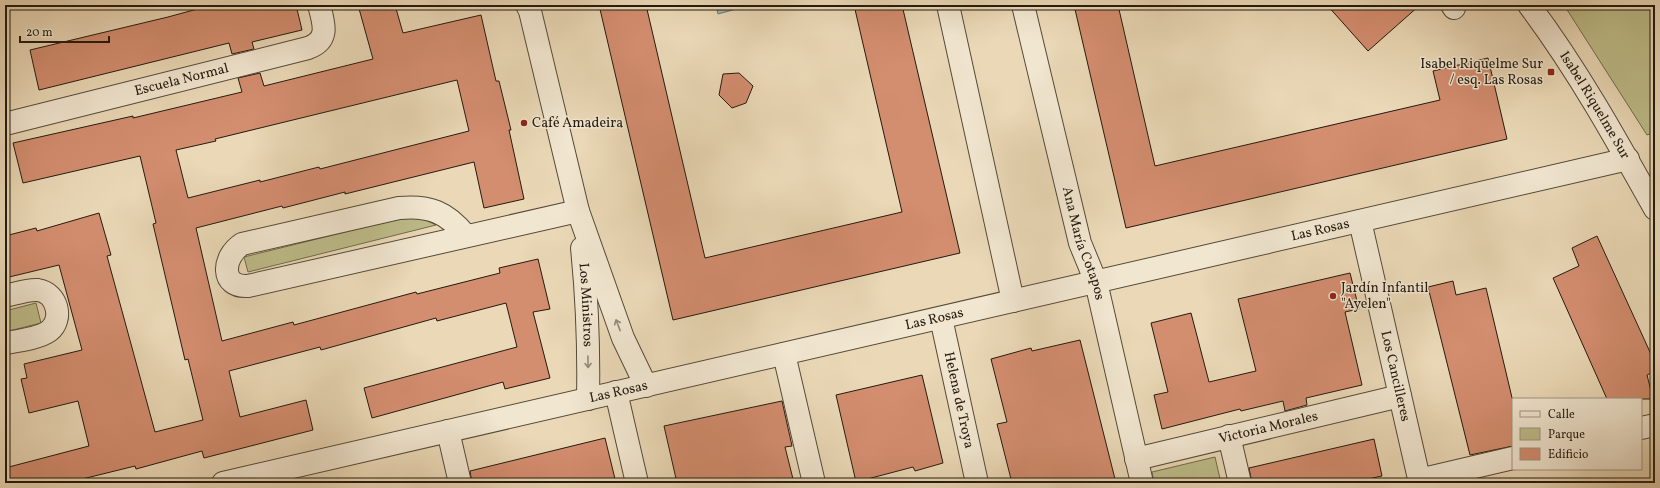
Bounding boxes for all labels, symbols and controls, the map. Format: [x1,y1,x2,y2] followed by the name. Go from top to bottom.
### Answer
[20,18,109,44] scale bar
[26,25,53,41] text: 20 m
[1555,48,1635,163] street label: Isabel Riquelme Sur
[1420,55,1543,90] place label: Isabel Riquelme Sur / esq. Las Rosas
[132,59,231,101] street label: Escuela Normal
[1546,67,1556,77] marker: Isabel Riquelme Sur / esq. Las Rosas
[532,114,623,133] place label: Café Amadeira
[519,118,529,128] marker: Café Amadeira
[1057,185,1109,302] street label: Ana María Cotapos
[1289,214,1351,246] street label: Las Rosas
[574,262,597,347] street label: Los Ministros
[1341,279,1428,314] place label: Jardín Infantil "Ayelen"
[1328,291,1338,301] marker: Jardín Infantil "Ayelen"
[903,303,965,335] street label: Las Rosas
[614,319,622,331] one-way arrow
[1376,329,1415,423] street label: Los Cancilleres
[939,350,979,450] street label: Helena de Troya
[584,355,592,368] one-way arrow
[588,376,650,408] street label: Las Rosas
[1512,398,1642,470] legend
[1217,406,1320,448] street label: Victoria Morales
[1548,407,1575,423] text: Calle
[1548,427,1585,443] text: Parque
[1548,447,1588,463] text: Edificio

